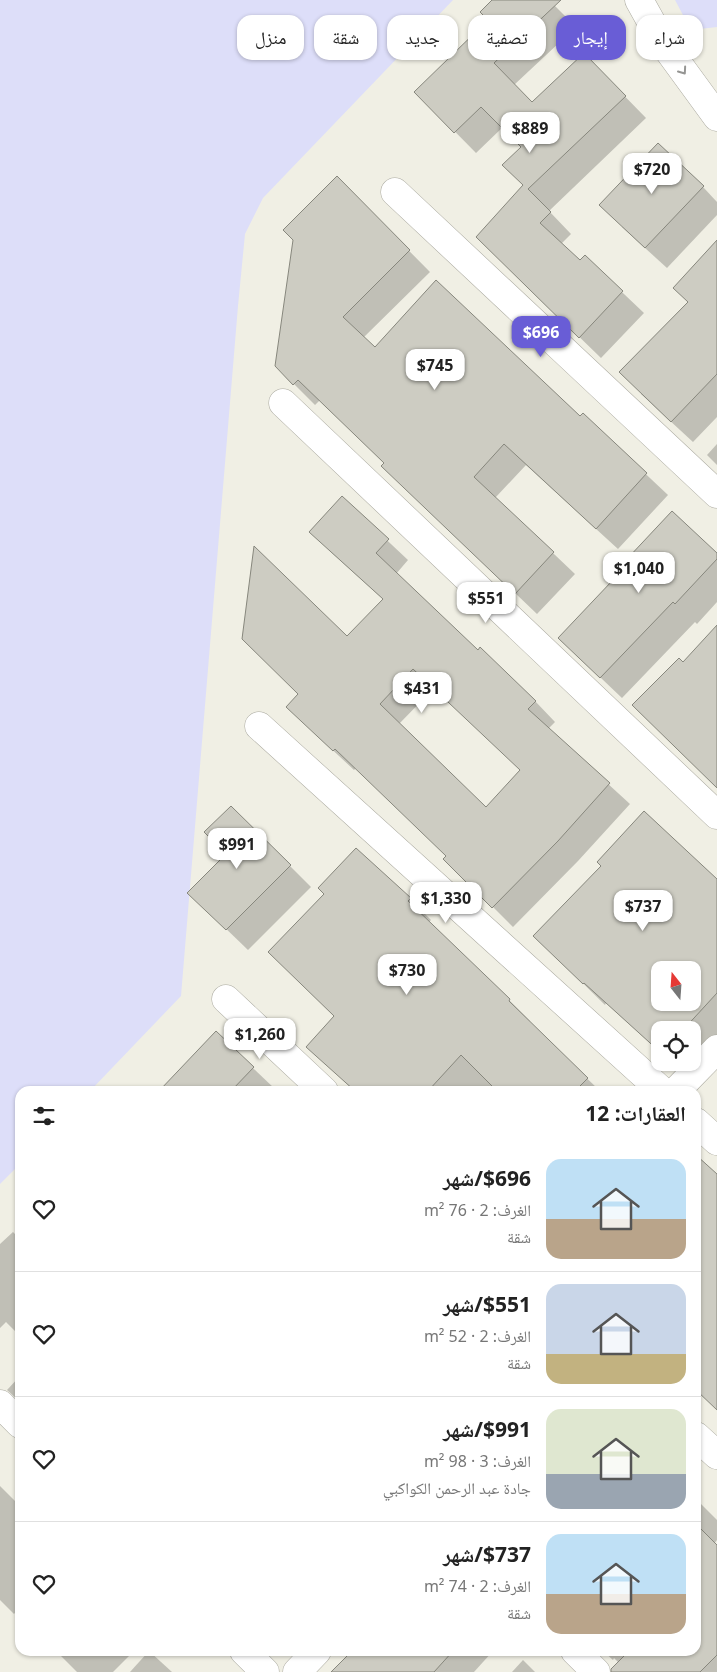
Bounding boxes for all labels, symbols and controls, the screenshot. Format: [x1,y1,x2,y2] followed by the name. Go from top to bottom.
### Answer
[237,15,304,60] chip: منزل
[314,15,377,60] chip: شقة
[387,15,458,60] chip: جديد
[468,15,546,60] chip: تصفية
[556,15,626,60] chip: إيجار
[636,15,703,60] chip: شراء
[677,65,686,75] one-way arrow
[500,112,560,154] pin: $889
[512,117,548,139] text: $889
[622,152,682,195] pin: $720
[634,158,670,180] text: $720
[511,316,571,358] pin: $696
[523,321,559,343] text: $696
[405,348,465,391] pin: $745
[417,354,453,376] text: $745
[598,552,680,594] pin: $1,040
[614,557,664,579] text: $1,040
[456,582,516,624] pin: $551
[468,587,504,609] text: $551
[392,672,452,714] pin: $431
[404,677,440,699] text: $431
[207,828,267,870] pin: $991
[219,833,255,855] text: $991
[405,882,487,924] pin: $1,330
[421,887,471,909] text: $1,330
[613,890,673,932] pin: $737
[625,895,661,917] text: $737
[377,954,437,996] pin: $730
[389,959,425,981] text: $730
[651,961,701,1011] north arrow
[651,961,701,1071] map controls
[219,1018,301,1060] pin: $1,260
[651,1021,701,1071] button: locate
[235,1023,285,1045] text: $1,260
[585,1099,686,1127] text: العقارات: 12
[30,1102,58,1130] icon: filters
[443,1164,531,1192] text: $696/شهر
[586,1179,646,1239] icon: home
[30,1195,58,1223] icon: heart
[424,1199,531,1221] text: الغرف: 2 · 76 m²
[507,1226,531,1248] text: شقة
[443,1290,531,1318] text: $551/شهر
[586,1304,646,1364] icon: home
[30,1320,58,1348] icon: heart
[424,1325,531,1347] text: الغرف: 2 · 52 m²
[507,1352,531,1374] text: شقة
[443,1415,531,1443] text: $991/شهر
[586,1429,646,1489] icon: home
[30,1445,58,1473] icon: heart
[424,1450,531,1472] text: الغرف: 3 · 98 m²
[383,1477,531,1499] text: جادة عبد الرحمن الكواكبي
[443,1540,531,1568] text: $737/شهر
[586,1554,646,1614] icon: home
[30,1570,58,1598] icon: heart
[424,1575,531,1597] text: الغرف: 2 · 74 m²
[507,1602,531,1624] text: شقة

